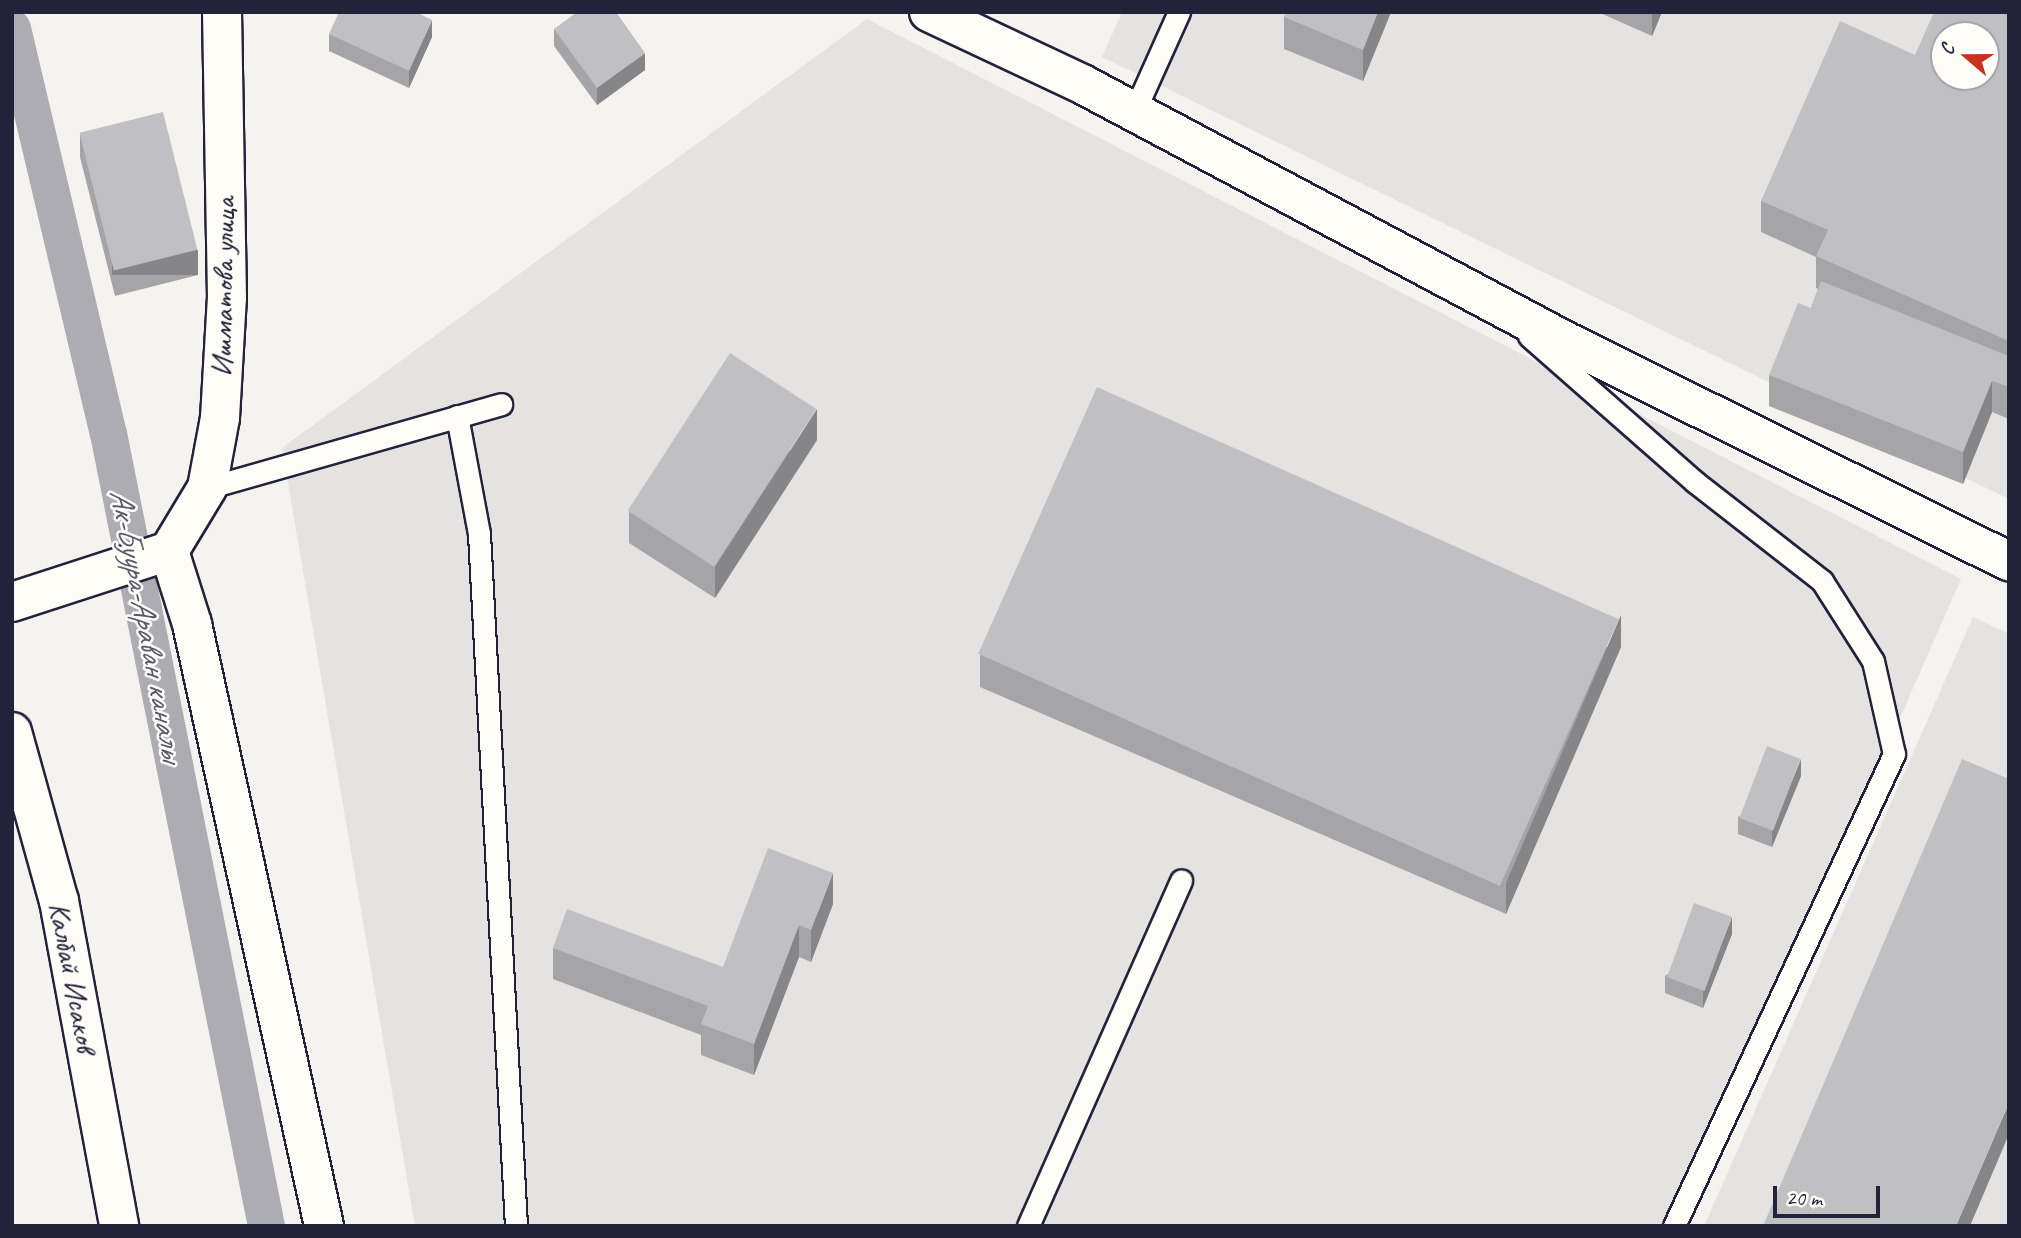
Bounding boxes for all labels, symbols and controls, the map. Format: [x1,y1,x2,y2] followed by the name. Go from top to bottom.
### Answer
[1930,21,2000,91] north arrow
[1934,41,1960,58] text: С
[203,196,243,378] street label: Ишматова улица
[101,487,191,763] water label: Ак-Буура-Араван каналы
[41,899,105,1055] street label: Калбай Исаков
[1776,1172,1883,1216] scale bar
[1786,1185,1822,1211] text: 20 m

